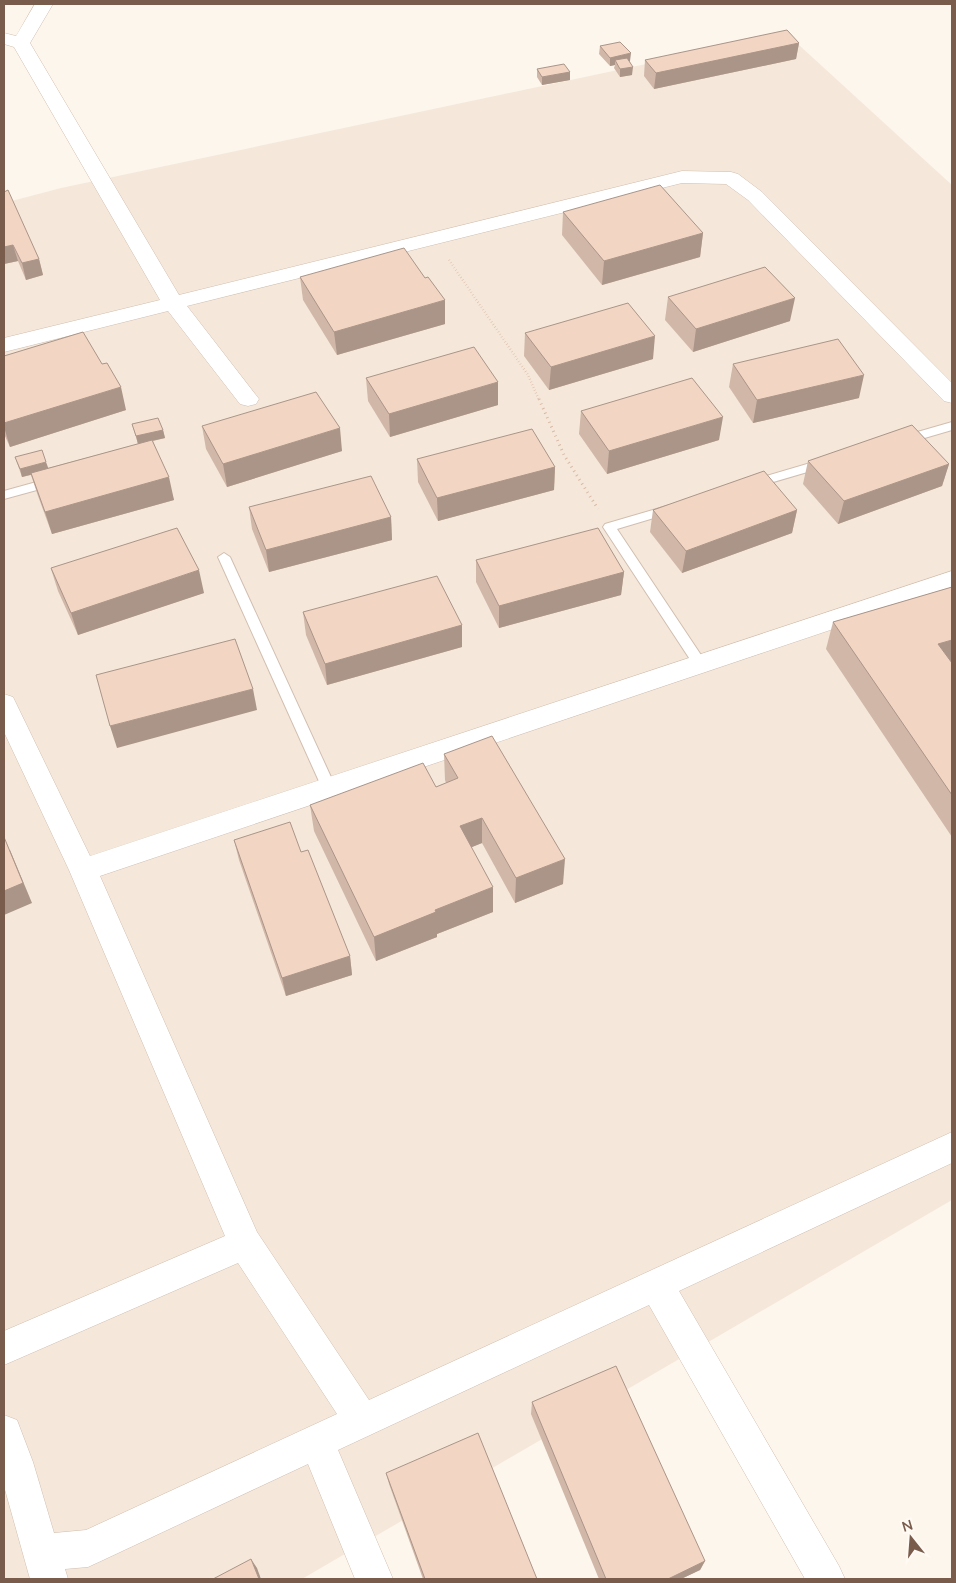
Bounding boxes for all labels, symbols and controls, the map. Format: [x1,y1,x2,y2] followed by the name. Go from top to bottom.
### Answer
[886,1513,936,1563] north arrow
[900,1515,915,1537] text: N

